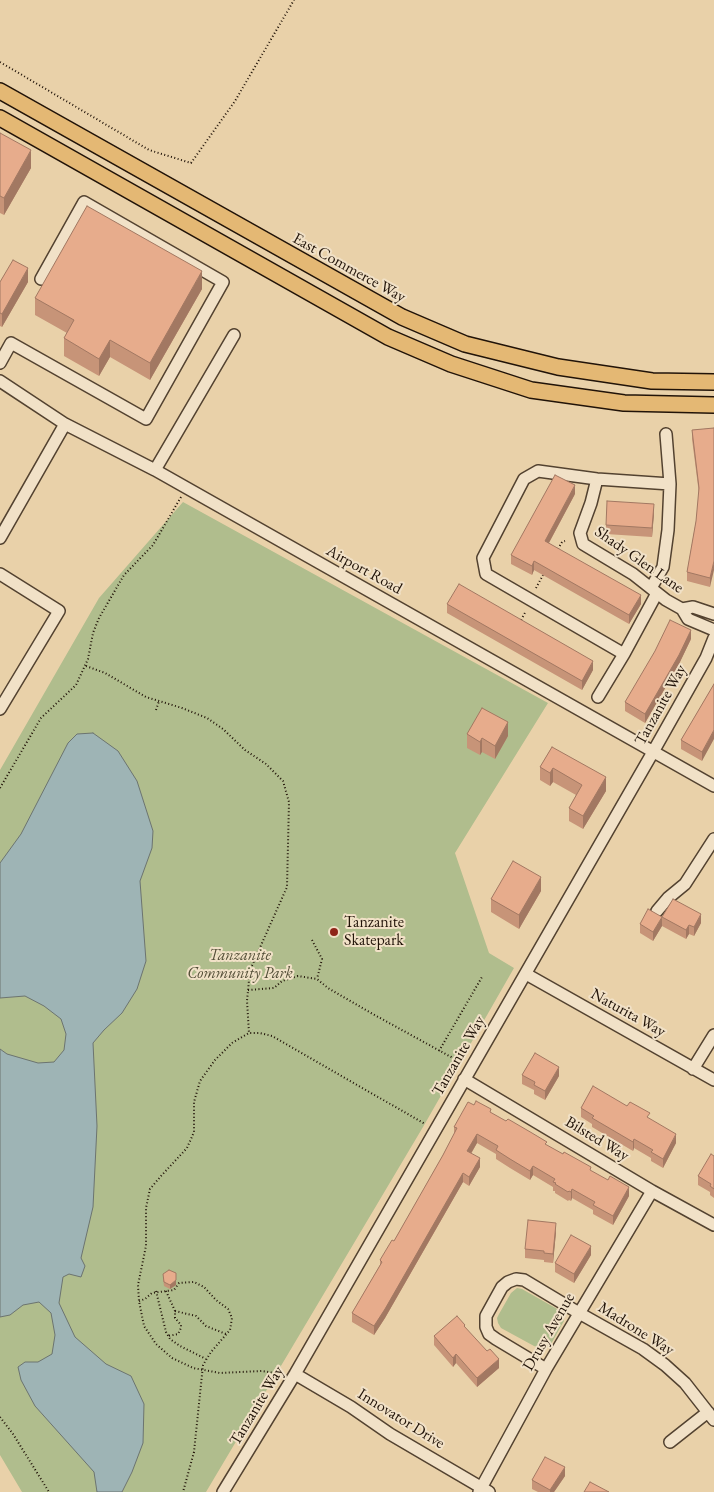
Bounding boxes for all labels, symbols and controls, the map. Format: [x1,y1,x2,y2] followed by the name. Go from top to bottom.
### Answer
[289,229,409,307] street label: East Commerce Way
[591,522,687,598] street label: Shady Glen Lane
[323,541,405,599] street label: Airport Road
[631,661,691,749] street label: Tanzanite Way
[344,913,404,951] place label: Tanzanite Skatepark
[328,926,340,938] marker: Tanzanite Skatepark
[187,946,293,984] park label: Tanzanite Community Park
[587,985,669,1041] street label: Naturita Way
[428,1012,490,1100] street label: Tanzanite Way
[562,1112,632,1166] street label: Bilsted Way
[519,1290,579,1374] street label: Drusy Avenue
[594,1298,678,1360] street label: Madrone Way
[226,1363,288,1449] street label: Tanzanite Way
[354,1385,448,1453] street label: Innovator Drive

